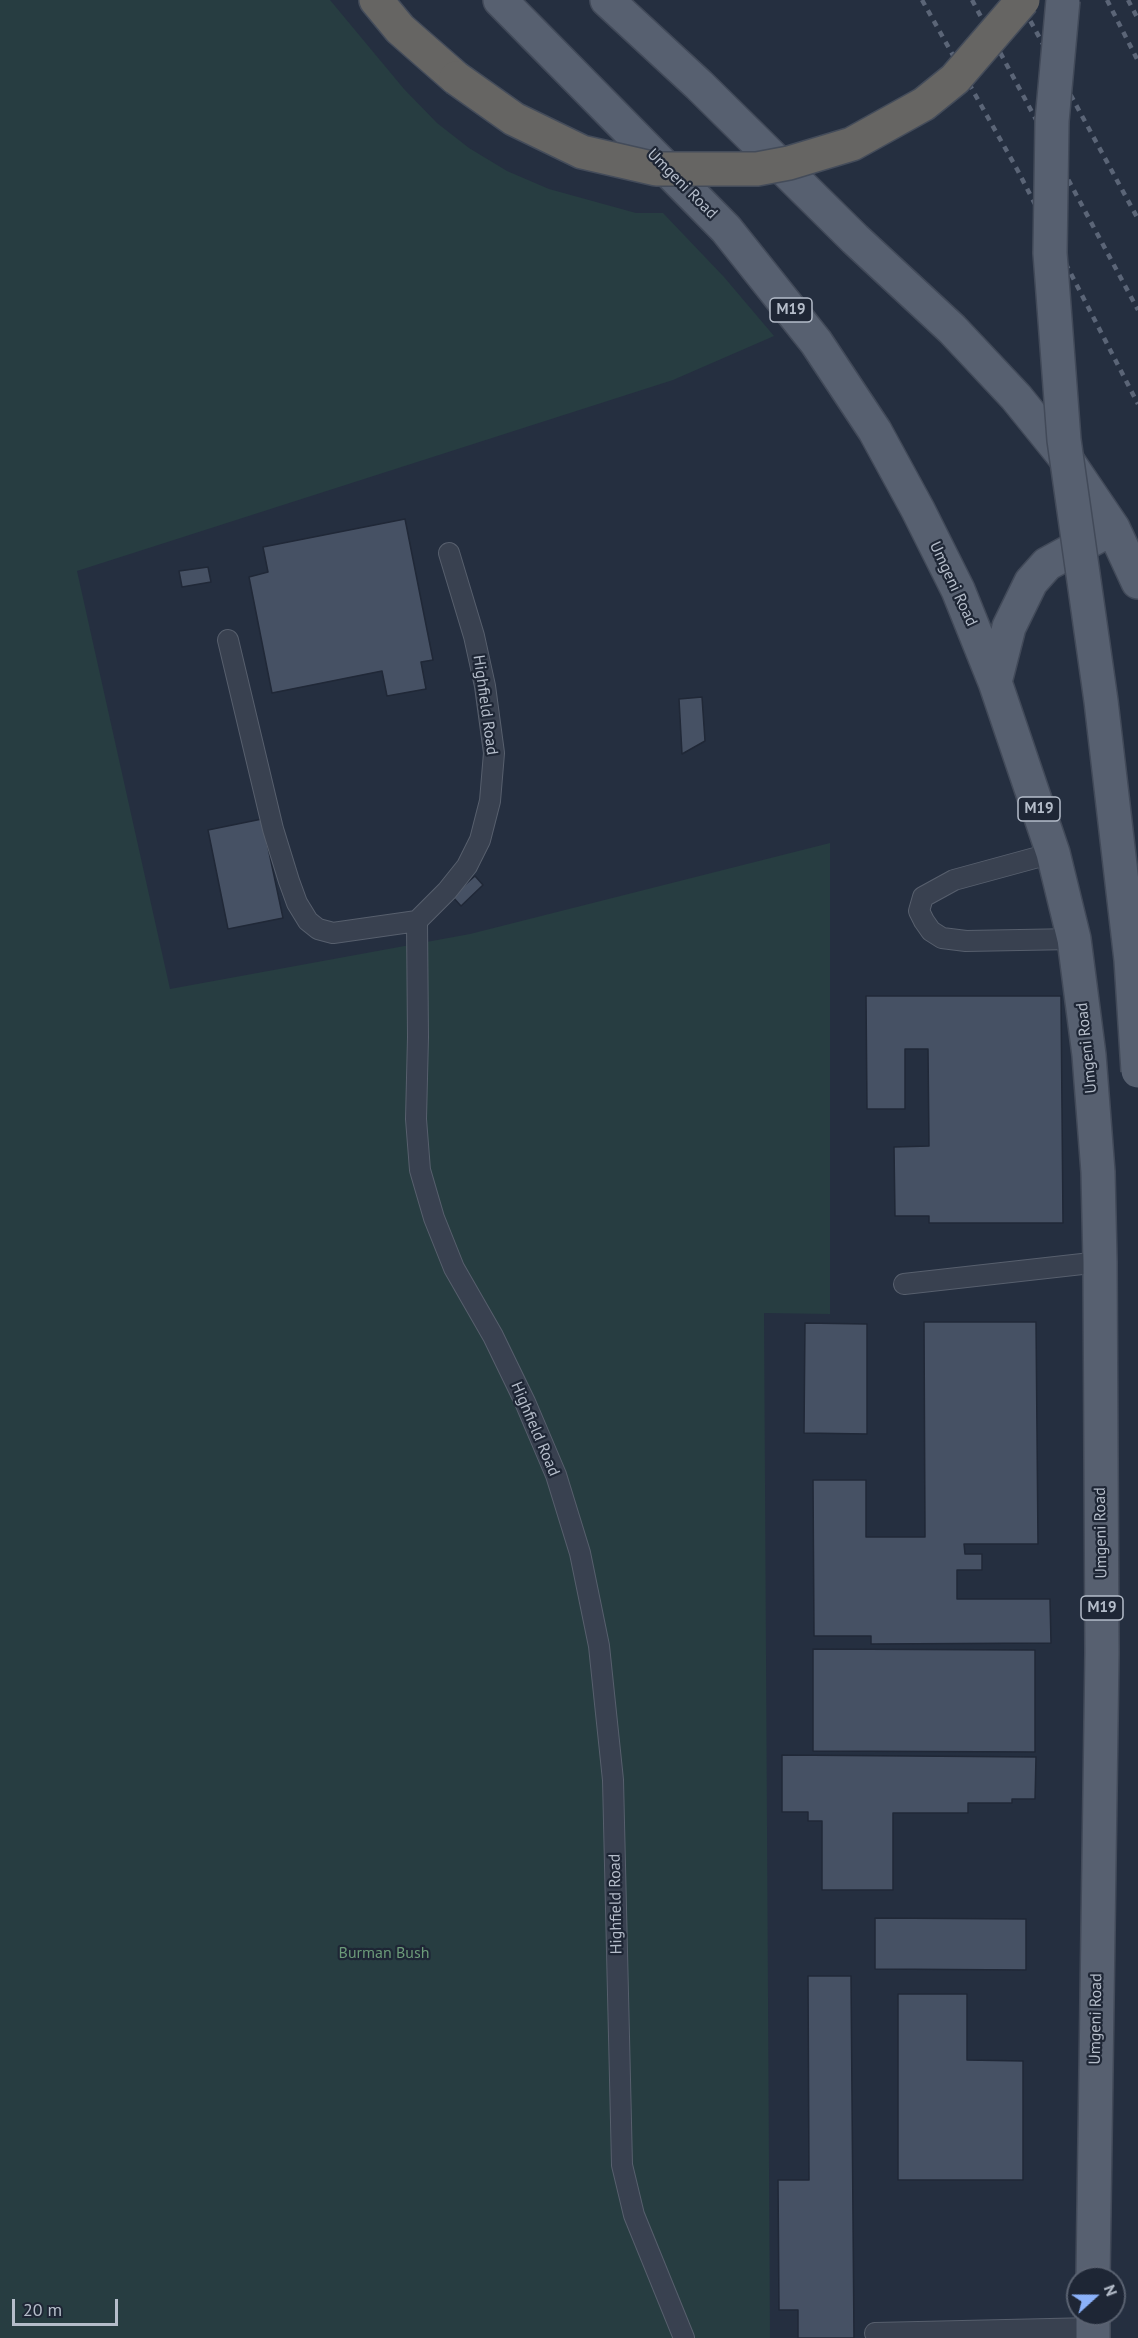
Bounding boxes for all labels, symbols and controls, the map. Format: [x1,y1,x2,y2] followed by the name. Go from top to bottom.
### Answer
[643,145,721,223] street label: Umgeni Road
[770,298,812,322] road number: M19
[925,539,981,629] street label: Umgeni Road
[468,654,502,756] street label: Highfield Road
[1018,797,1060,821] road number: M19
[1073,1002,1101,1094] street label: Umgeni Road
[507,1379,563,1479] street label: Highfield Road
[1091,1487,1111,1579] street label: Umgeni Road
[1081,1596,1123,1620] road number: M19
[606,1854,626,1954] street label: Highfield Road
[339,1943,429,1963] park label: Burman Bush
[1086,1973,1106,2065] street label: Umgeni Road
[1066,2266,1126,2326] north arrow
[1100,2282,1122,2299] text: N
[15,2287,122,2325] scale bar
[23,2298,62,2321] text: 20 m

